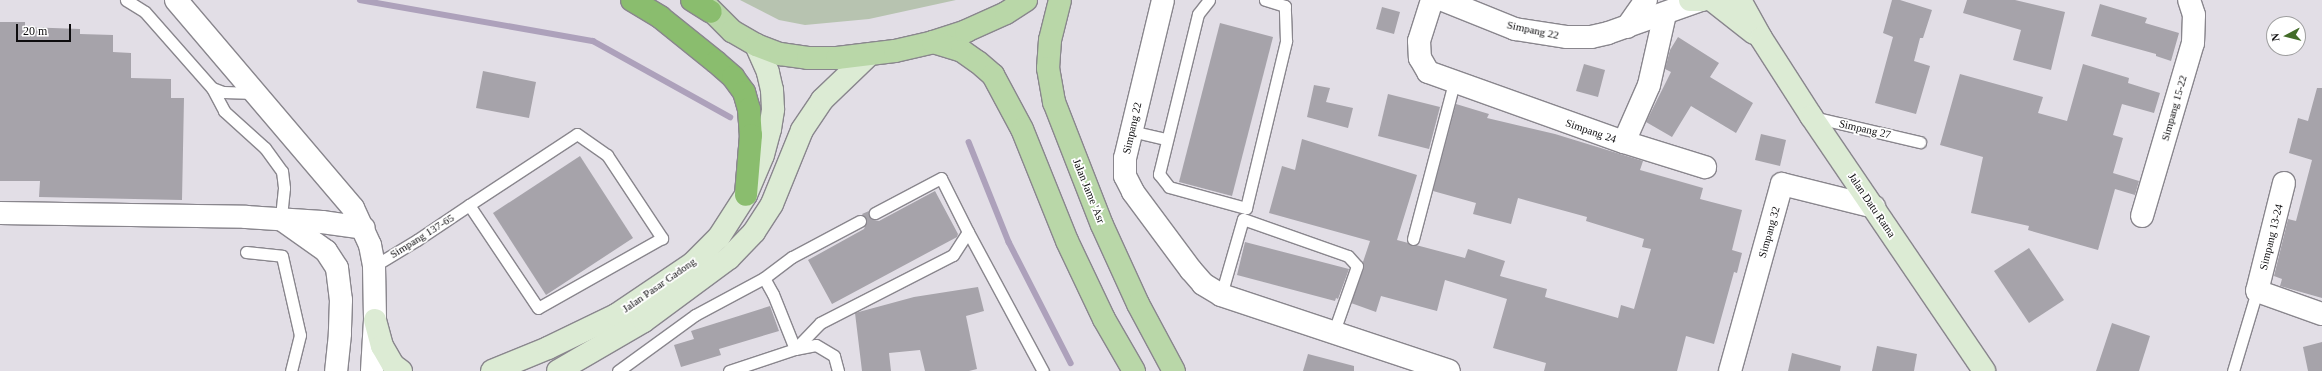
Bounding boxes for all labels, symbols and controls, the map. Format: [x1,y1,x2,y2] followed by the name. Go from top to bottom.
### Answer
[18,16,73,42] scale bar
[2266,16,2306,56] north arrow
[1506,18,1560,42] street label: Simpang 22
[23,24,47,38] text: 20 m
[2269,33,2282,42] text: N
[2158,74,2190,142] street label: Simpang 15-22
[1120,101,1144,155] street label: Simpang 22
[1564,116,1618,146] street label: Simpang 24
[1838,117,1892,141] street label: Simpang 27
[1070,157,1108,225] street label: Jalan Jame 'Asr
[1846,170,1898,240] street label: Jalan Datu Ratna
[2256,203,2286,271] street label: Simpang 13-24
[1755,205,1783,259] street label: Simpang 32
[388,211,456,261] street label: Simpang 137-65
[620,255,698,315] street label: Jalan Pasar Gadong

